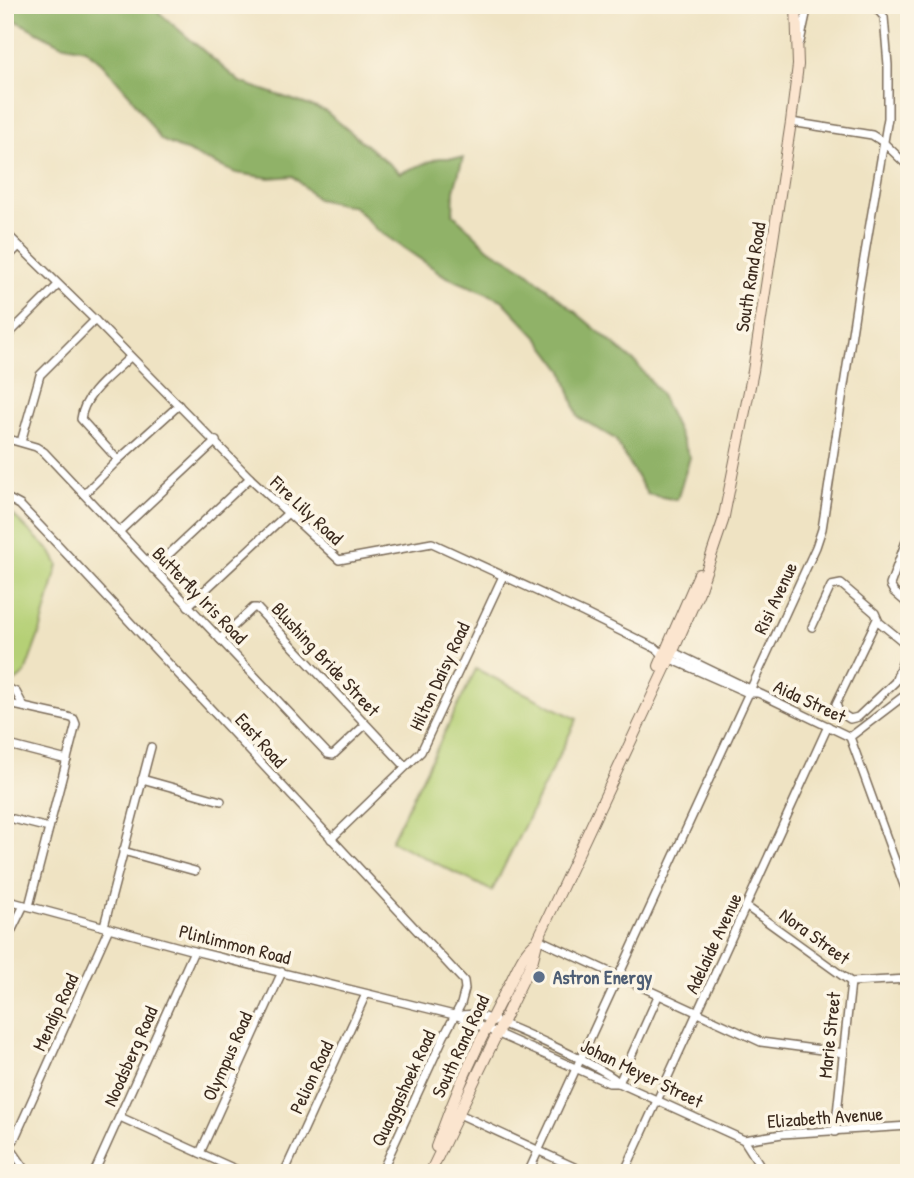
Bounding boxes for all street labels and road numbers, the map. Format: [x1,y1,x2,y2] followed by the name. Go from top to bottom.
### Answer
[729,220,772,334] street label: South Rand Road
[264,469,349,551] street label: Fire Lily Road
[147,541,254,650] street label: Butterfly Iris Road
[747,557,803,638] street label: Risi Avenue
[266,596,386,722] street label: Blushing Bride Street
[403,617,476,734] street label: Hilton Daisy Road
[770,673,851,729] street label: Aida Street
[230,707,293,773] street label: East Road
[678,888,748,998] street label: Adelaide Avenue
[775,902,856,971] street label: Nora Street
[177,918,294,971] street label: Plinlimmon Road
[26,968,85,1055] street label: Mendip Road
[425,990,495,1102] street label: South Rand Road
[812,990,846,1079] street label: Marie Street
[96,1001,164,1110] street label: Noodsberg Road
[196,1007,258,1105] street label: Olympus Road
[365,1025,442,1150] street label: Quaggashoek Road
[576,1032,708,1114] street label: Johan Meyer Street
[283,1036,339,1118] street label: Pelion Road
[766,1100,884,1134] street label: Elizabeth Avenue

